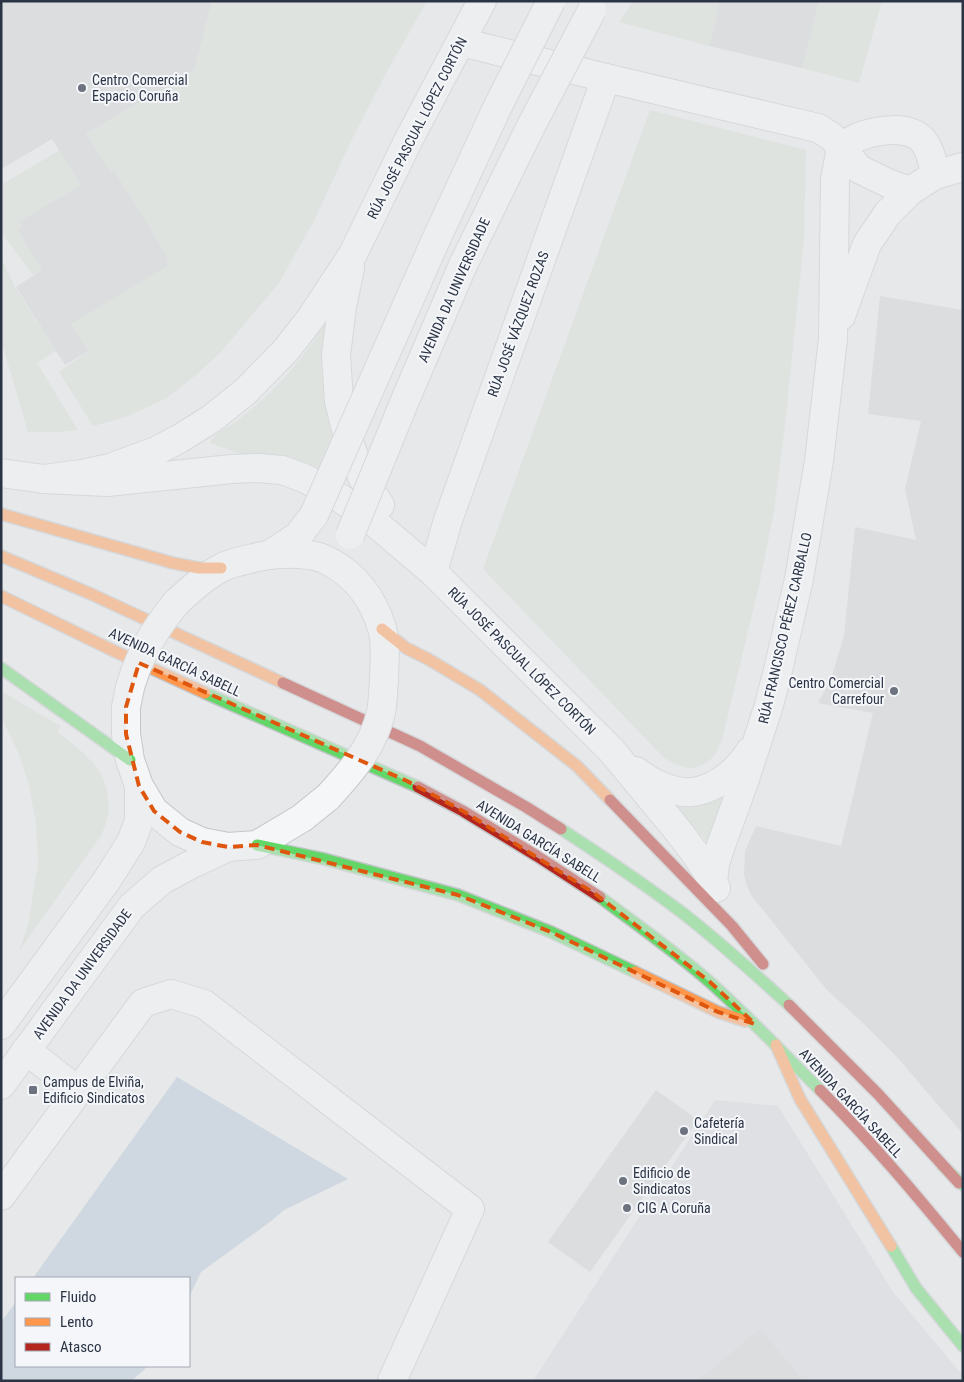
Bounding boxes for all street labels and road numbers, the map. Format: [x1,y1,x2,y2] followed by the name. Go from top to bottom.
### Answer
[363,34,470,222] street label: RÚA JOSÉ PASCUAL LÓPEZ CORTÓN
[415,215,493,365] street label: AVENIDA DA UNIVERSIDADE
[483,249,552,399] street label: RÚA JOSÉ VÁZQUEZ ROZAS
[754,531,815,725] street label: RÚA FRANCISCO PÉREZ CARBALLO
[445,583,600,738] street label: RÚA JOSÉ PASCUAL LÓPEZ CORTÓN
[107,624,244,700] street label: AVENIDA GARCÍA SABELL
[474,795,605,886] street label: AVENIDA GARCÍA SABELL
[29,906,135,1042] street label: AVENIDA DA UNIVERSIDADE
[796,1044,907,1161] street label: AVENIDA GARCÍA SABELL

